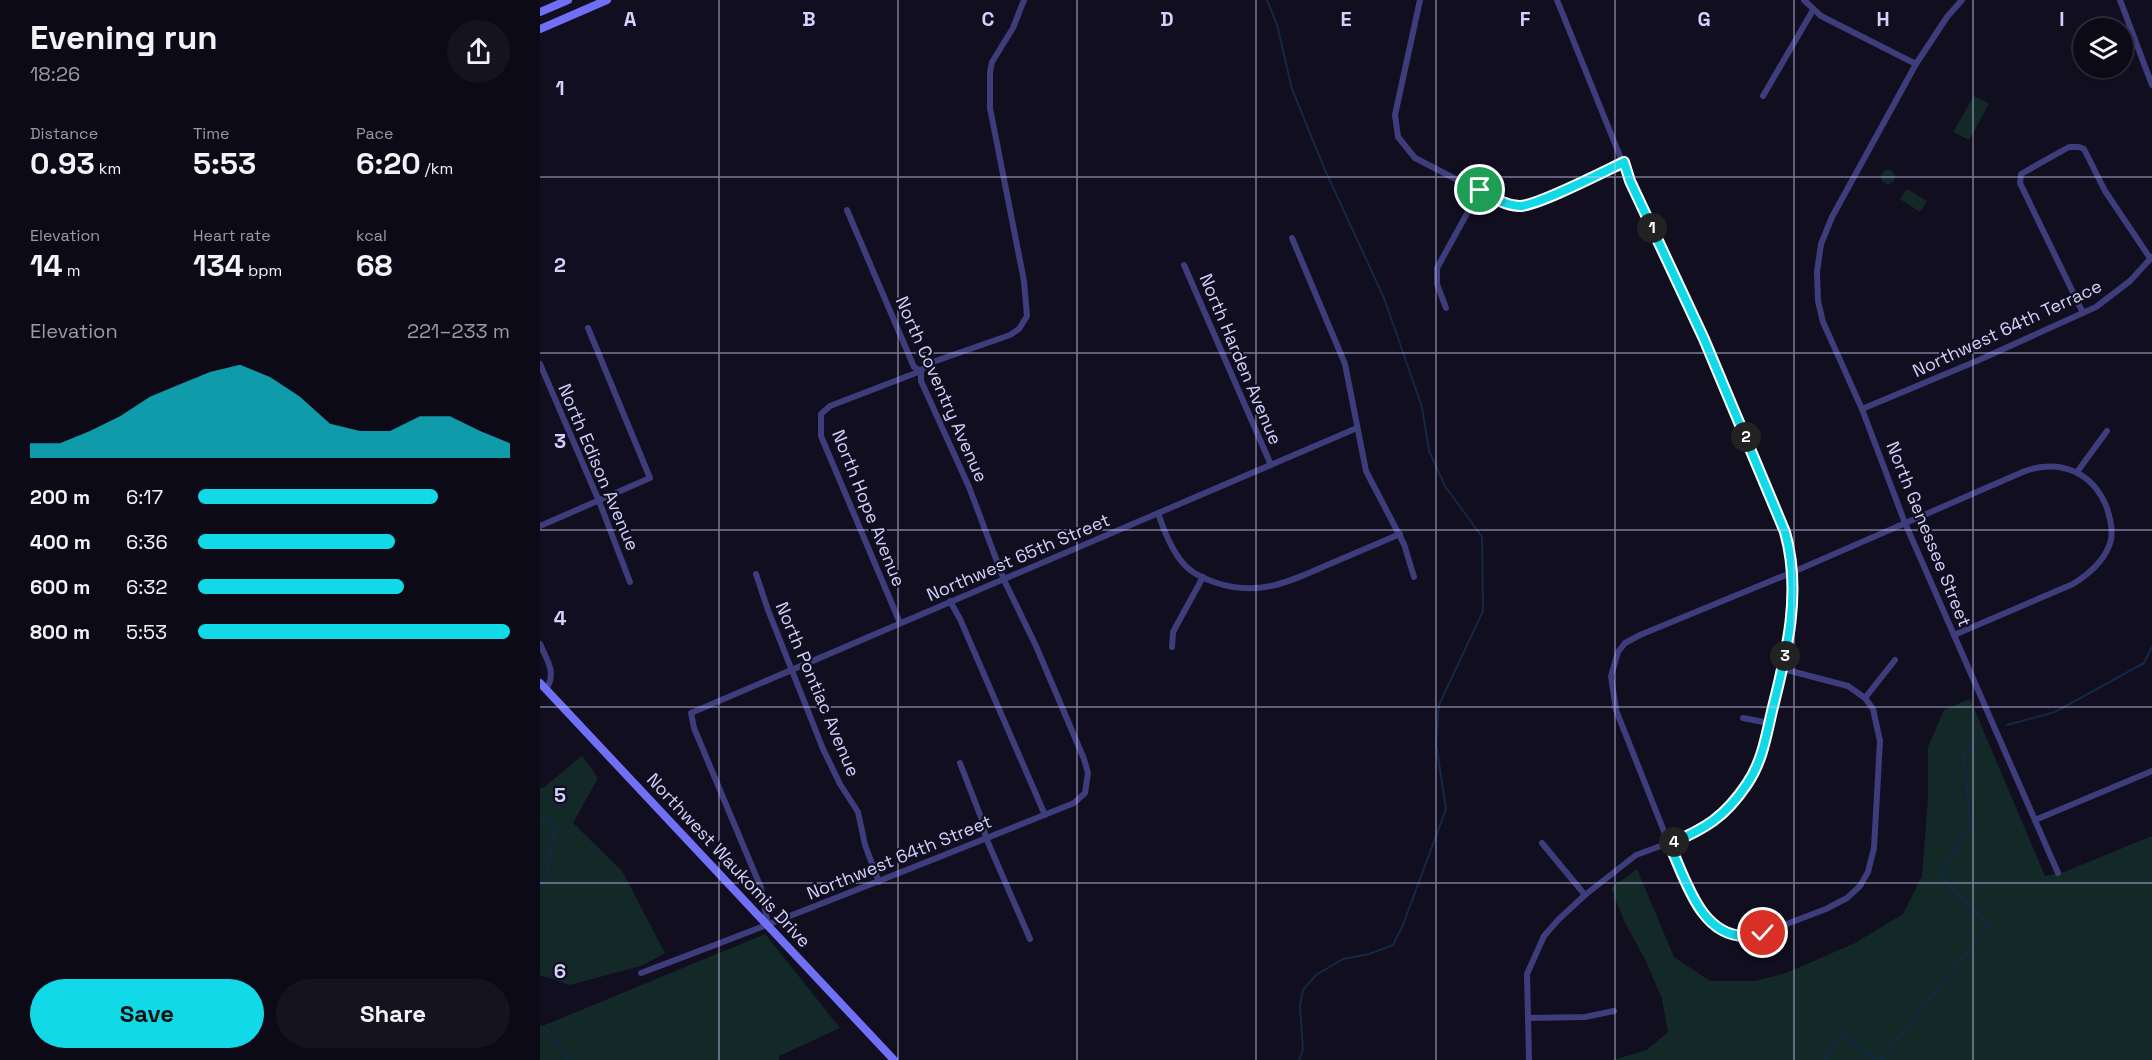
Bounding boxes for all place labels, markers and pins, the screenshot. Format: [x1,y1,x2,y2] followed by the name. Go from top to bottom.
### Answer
[1454,164,1505,215] pin
[1637,213,1667,243] pin: 1
[1731,422,1761,452] pin: 2
[1770,641,1800,671] pin: 3
[1659,827,1689,857] pin: 4
[1737,907,1788,958] pin

